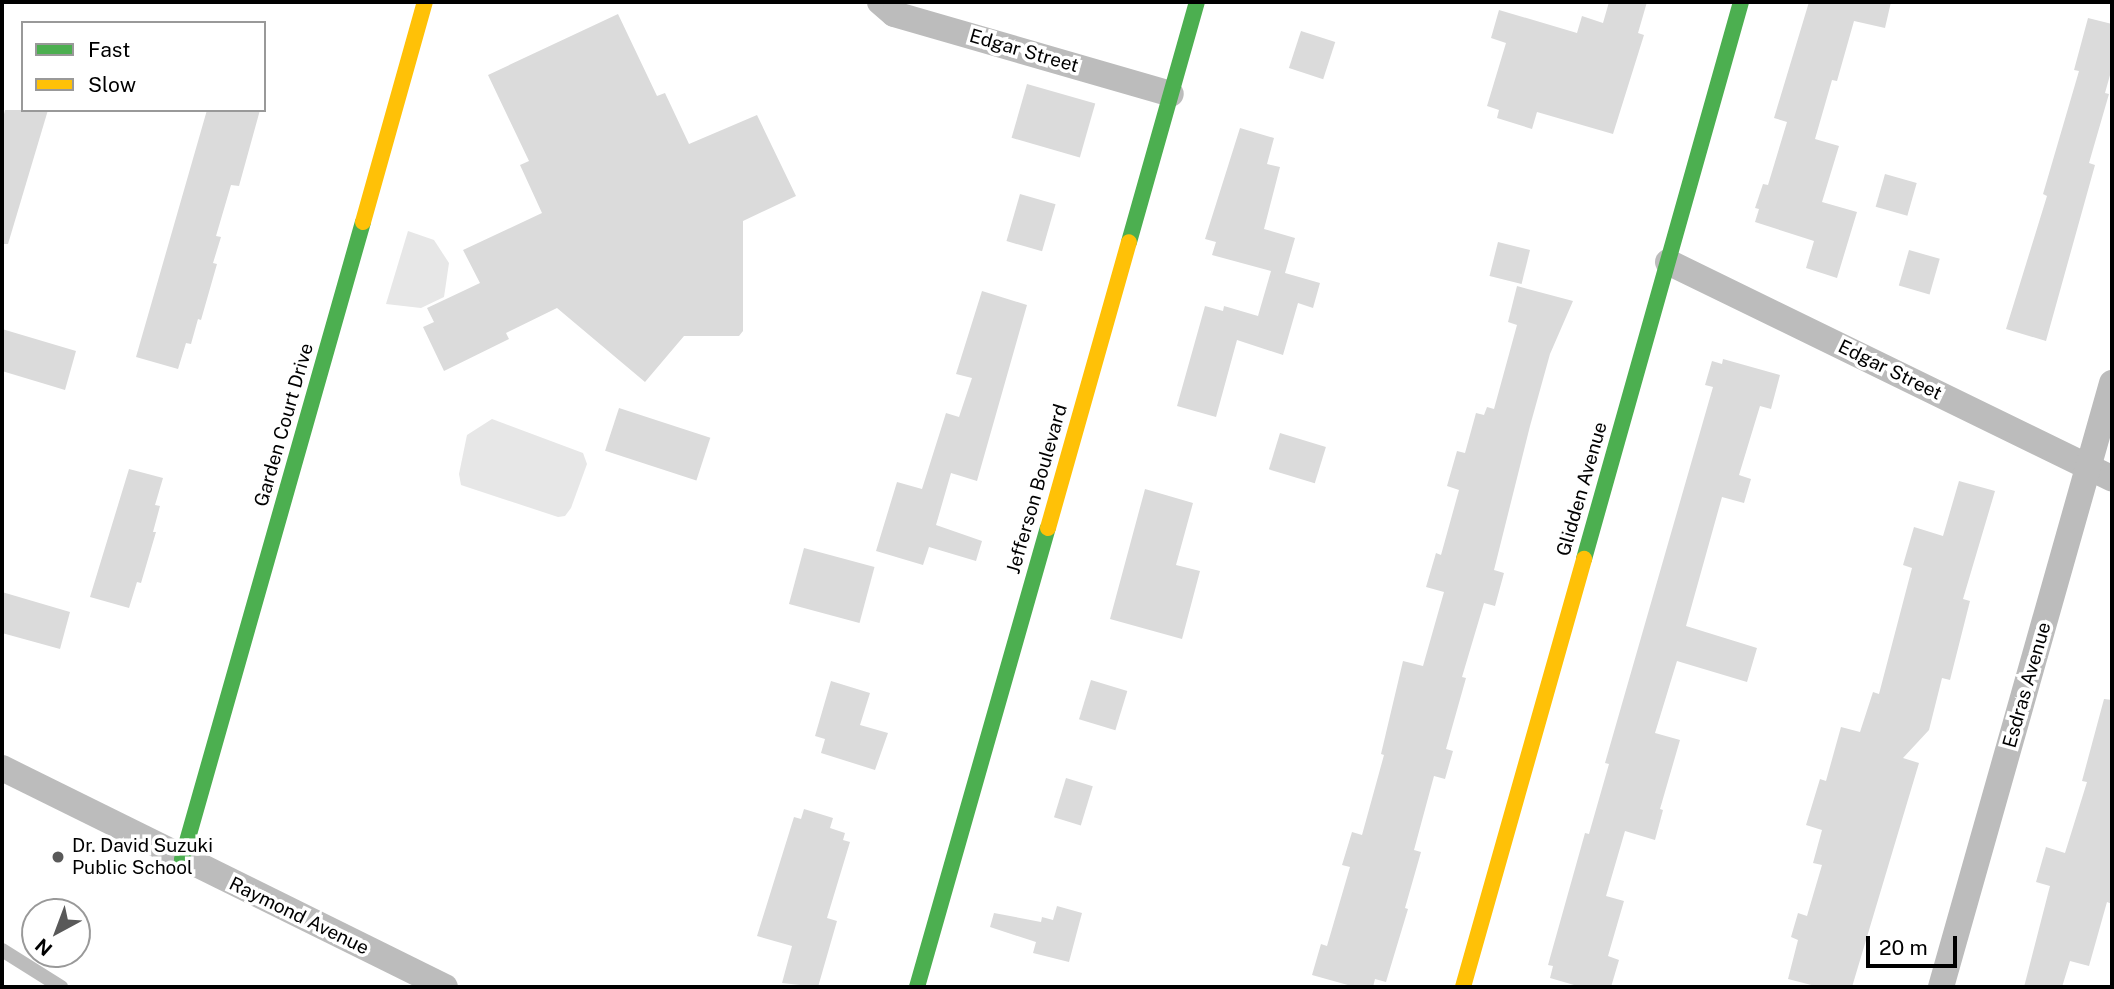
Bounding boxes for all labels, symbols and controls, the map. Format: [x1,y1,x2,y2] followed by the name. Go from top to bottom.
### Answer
[21,21,266,112] legend
[967,25,1081,77] street label: Edgar Street
[88,37,130,62] text: Fast
[88,72,136,97] text: Slow
[1834,335,1946,405] street label: Edgar Street
[250,341,318,509] street label: Garden Court Drive
[1002,402,1072,576] street label: Jefferson Boulevard
[1552,419,1612,559] street label: Glidden Avenue
[1998,620,2056,750] street label: Esdras Avenue
[72,835,213,879] place label: Dr. David Suzuki Public School
[50,849,66,865] marker: Dr. David Suzuki Public School
[226,872,372,960] street label: Raymond Avenue
[21,898,91,968] north arrow
[1869,922,1960,966] scale bar
[31,934,56,961] text: N
[1879,935,1928,960] text: 20 m

